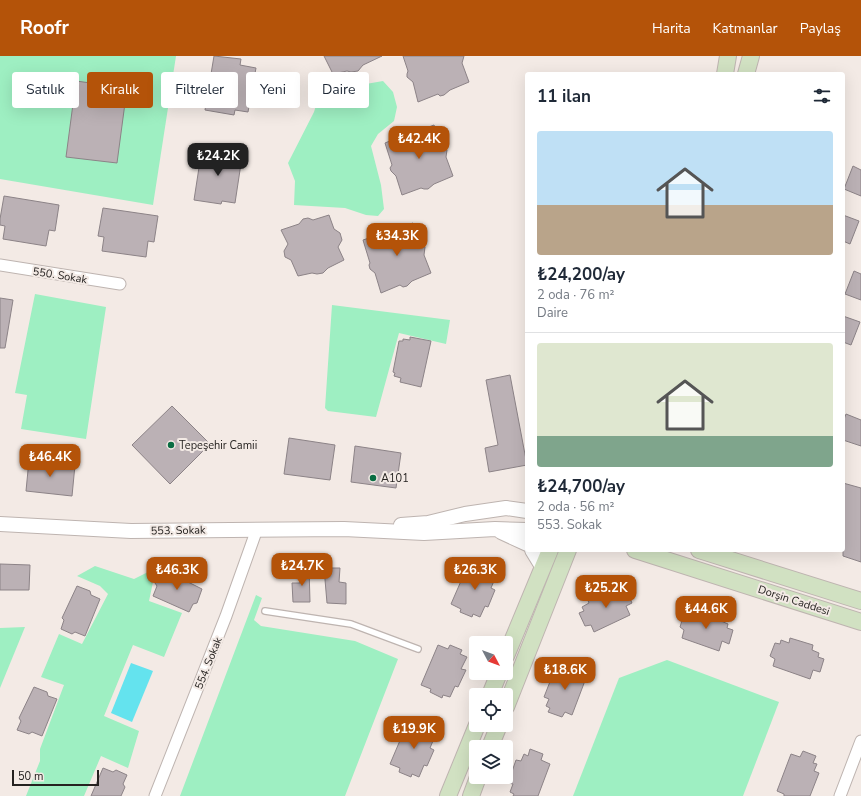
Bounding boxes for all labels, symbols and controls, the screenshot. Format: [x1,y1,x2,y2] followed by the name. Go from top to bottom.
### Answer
[20,15,69,41] text: Roofr
[652,19,691,38] text: Harita
[713,19,778,38] text: Katmanlar
[800,19,841,38] text: Paylaş
[12,72,79,108] chip: Satılık
[87,72,153,108] chip: Kiralık
[161,72,238,108] chip: Filtreler
[246,72,300,108] chip: Yeni
[308,72,369,108] chip: Daire
[537,85,591,108] text: 11 ilan
[811,85,833,107] icon: filters
[386,126,452,160] pin: ₺42.4K
[397,130,441,148] text: ₺42.4K
[185,143,251,177] pin: ₺24.2K
[196,147,240,165] text: ₺24.2K
[649,157,721,229] icon: home
[364,223,430,257] pin: ₺34.3K
[375,227,419,245] text: ₺34.3K
[537,263,625,286] text: ₺24,200/ay
[32,264,89,287] street label: 550. Sokak
[537,286,615,304] text: 2 oda · 76 m²
[537,304,568,322] text: Daire
[649,369,721,441] icon: home
[179,438,257,453] place label: Tepeşehir Camii
[166,440,176,450] marker: Tepeşehir Camii
[17,444,83,478] pin: ₺46.4K
[28,448,72,466] text: ₺46.4K
[381,471,409,486] place label: A101
[368,473,378,483] marker: A101
[537,475,625,498] text: ₺24,700/ay
[537,498,615,516] text: 2 oda · 56 m²
[537,516,602,534] text: 553. Sokak
[150,523,206,538] street label: 553. Sokak
[269,553,335,587] pin: ₺24.7K
[144,557,210,591] pin: ₺46.3K
[280,557,324,575] text: ₺24.7K
[442,557,508,591] pin: ₺26.3K
[155,561,199,579] text: ₺46.3K
[453,561,497,579] text: ₺26.3K
[573,575,639,609] pin: ₺25.2K
[584,579,628,597] text: ₺25.2K
[756,582,832,619] street label: Dorşin Caddesi
[673,596,739,630] pin: ₺44.6K
[684,600,728,618] text: ₺44.6K
[191,635,226,691] street label: 554. Sokak
[469,636,513,680] north arrow
[469,636,513,784] map controls
[532,657,598,691] pin: ₺18.6K
[543,661,587,679] text: ₺18.6K
[469,688,513,732] button: locate
[381,716,447,750] pin: ₺19.9K
[392,720,436,738] text: ₺19.9K
[469,740,513,784] button: layers
[12,768,99,787] scale bar
[18,769,43,784] text: 50 m

